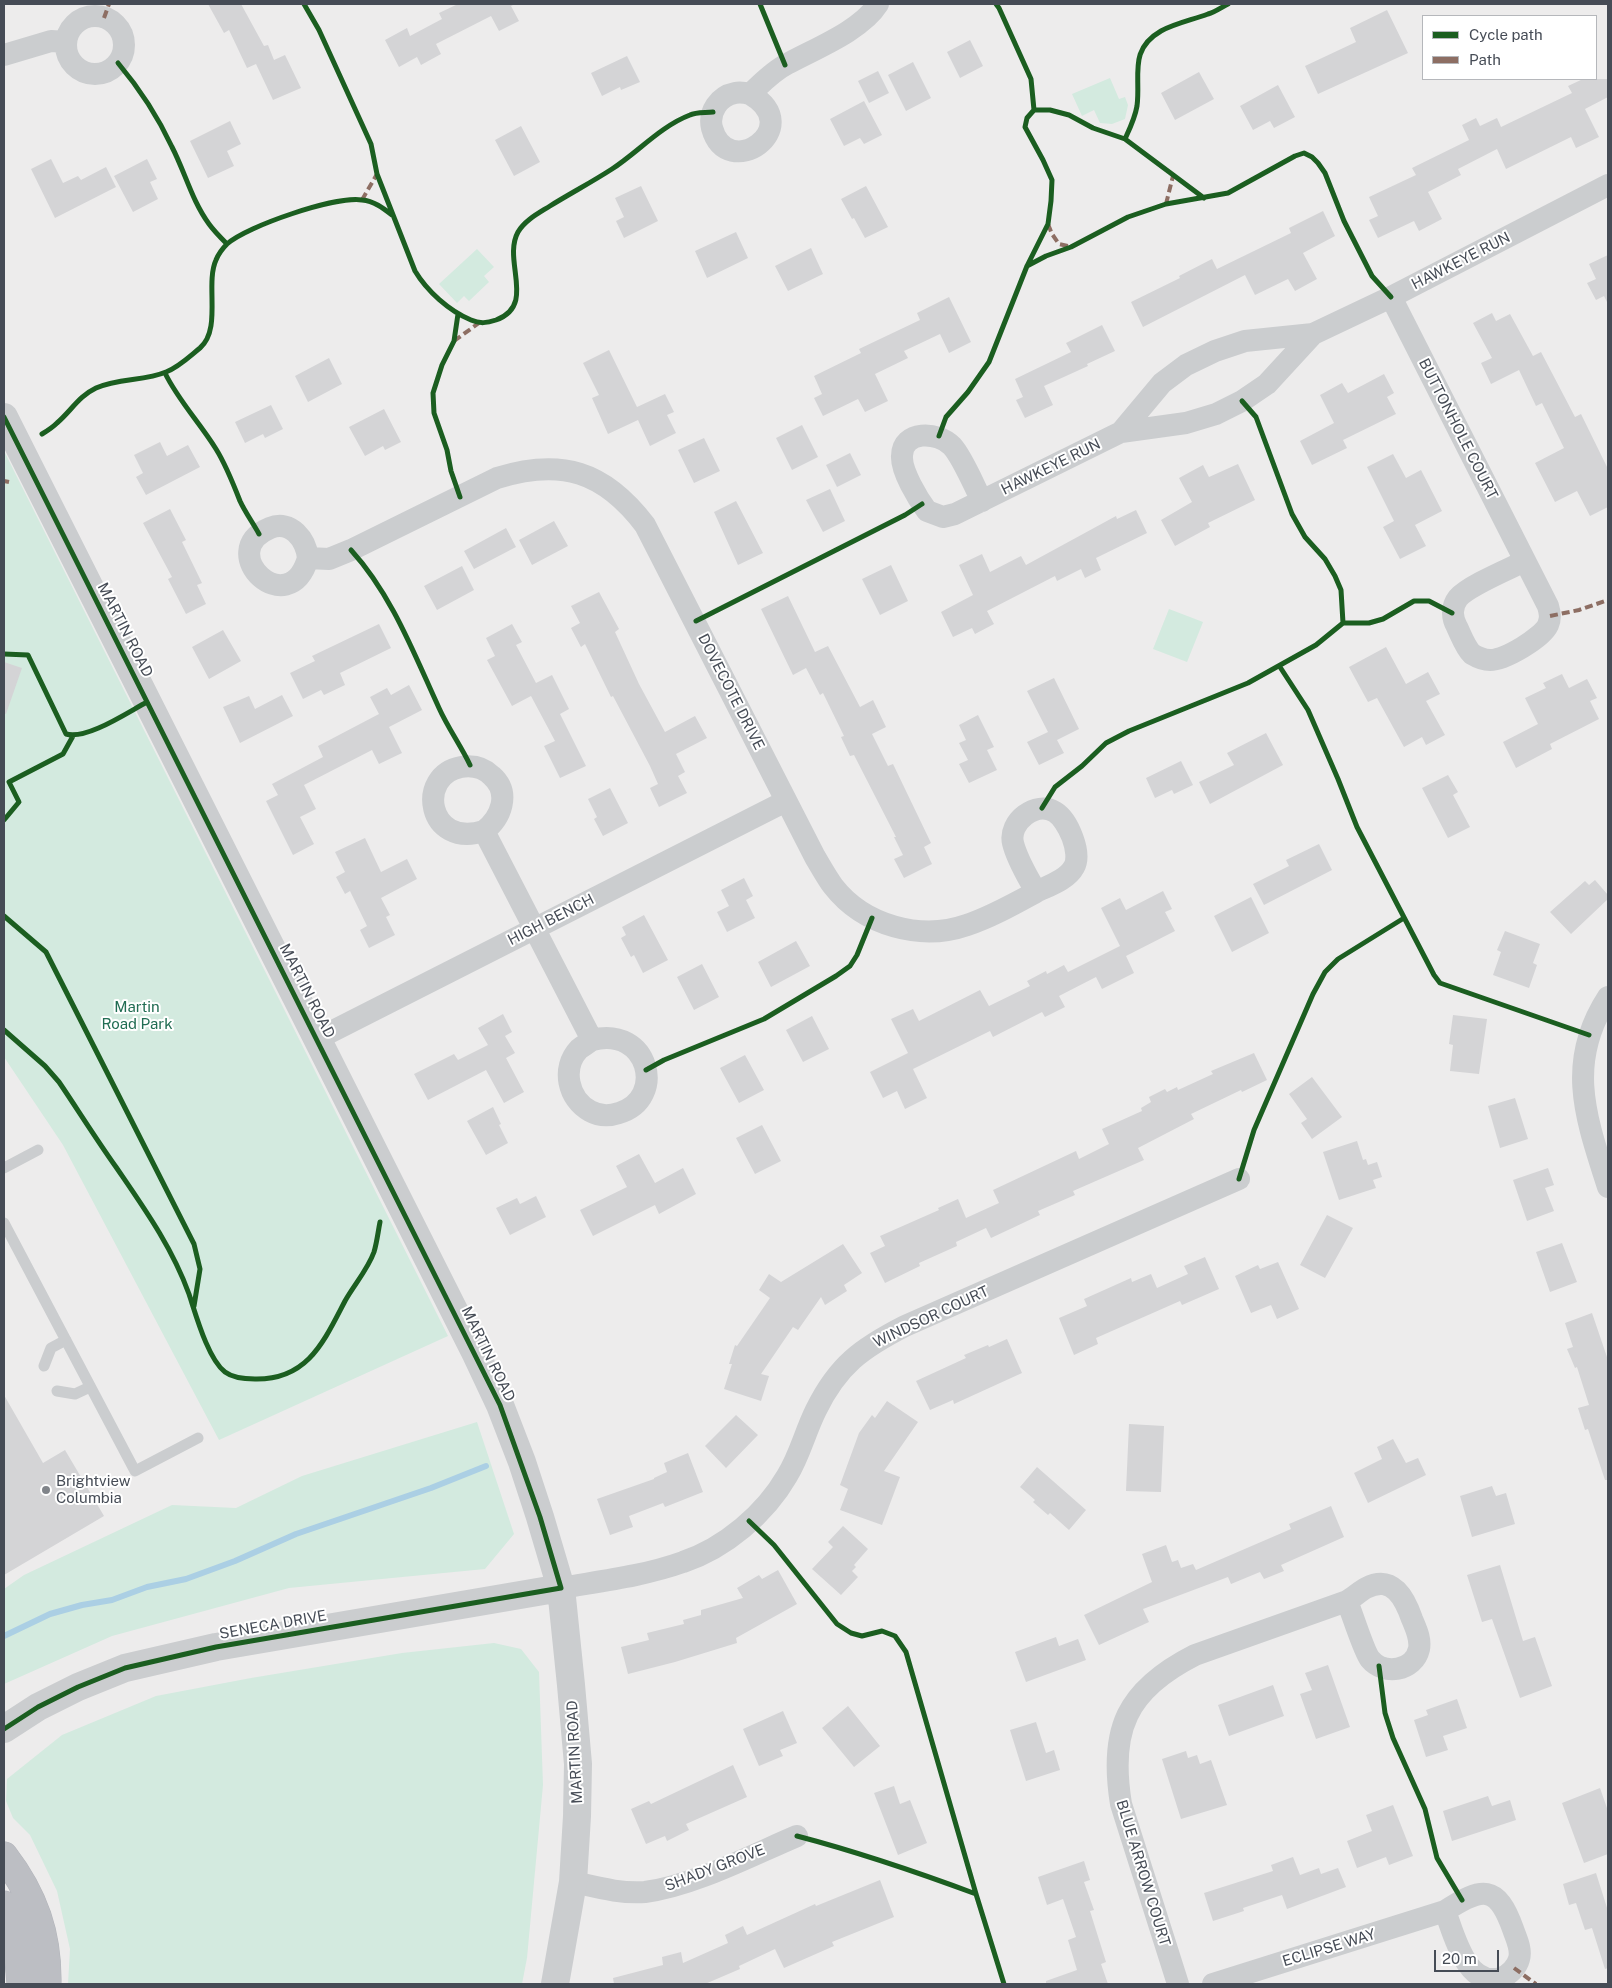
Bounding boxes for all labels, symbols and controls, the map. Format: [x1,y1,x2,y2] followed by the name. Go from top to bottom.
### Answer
[1422,15,1597,80] legend
[1469,26,1543,43] text: Cycle path
[1469,51,1501,68] text: Path
[1409,228,1513,294] street label: HAWKEYE RUN
[1415,356,1501,502] street label: BUTTONHOLE COURT
[998,435,1104,499] street label: HAWKEYE RUN
[93,580,157,680] street label: MARTIN ROAD
[694,631,768,753] street label: DOVECOTE DRIVE
[505,891,597,949] street label: HIGH BENCH
[275,941,339,1041] street label: MARTIN ROAD
[101,998,173,1033] park label: Martin Road Park
[870,1282,992,1352] street label: WINDSOR COURT
[457,1304,519,1404] street label: MARTIN ROAD
[56,1472,130,1507] place label: Brightview Columbia
[40,1484,52,1496] marker: Brightview Columbia
[218,1607,328,1643] street label: SENECA DRIVE
[563,1700,587,1804] street label: MARTIN ROAD
[1112,1798,1174,1948] street label: BLUE ARROW COURT
[662,1841,768,1895] street label: SHADY GROVE
[1280,1925,1378,1971] street label: ECLIPSE WAY
[1437,1940,1502,1972] scale bar
[1442,1950,1477,1967] text: 20 m

